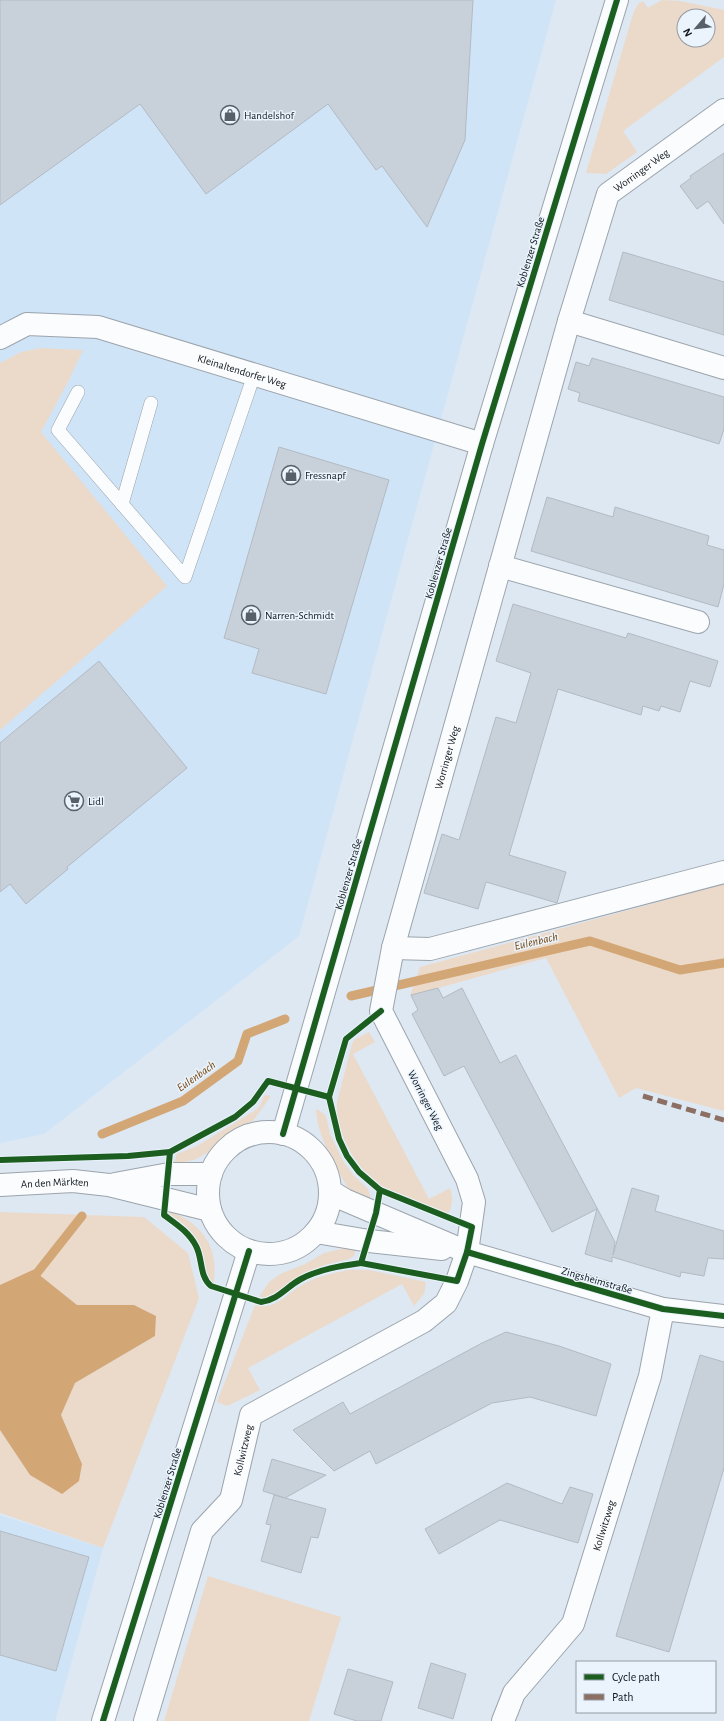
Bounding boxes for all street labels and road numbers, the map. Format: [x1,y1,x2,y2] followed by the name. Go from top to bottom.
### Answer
[612,146,672,194] street label: Worringer Weg
[514,215,546,289] street label: Koblenzer Straße
[196,353,288,390] street label: Kleinaltendorfer Weg
[423,526,454,600] street label: Koblenzer Straße
[433,724,461,791] street label: Worringer Weg
[333,837,364,911] street label: Koblenzer Straße
[406,1069,446,1132] street label: Worringer Weg
[21,1176,90,1190] street label: An den Märkten
[560,1265,634,1296] street label: Zingsheimstraße
[232,1423,255,1477] street label: Kollwitzweg
[151,1446,183,1520] street label: Koblenzer Straße
[591,1498,617,1552] street label: Kollwitzweg

